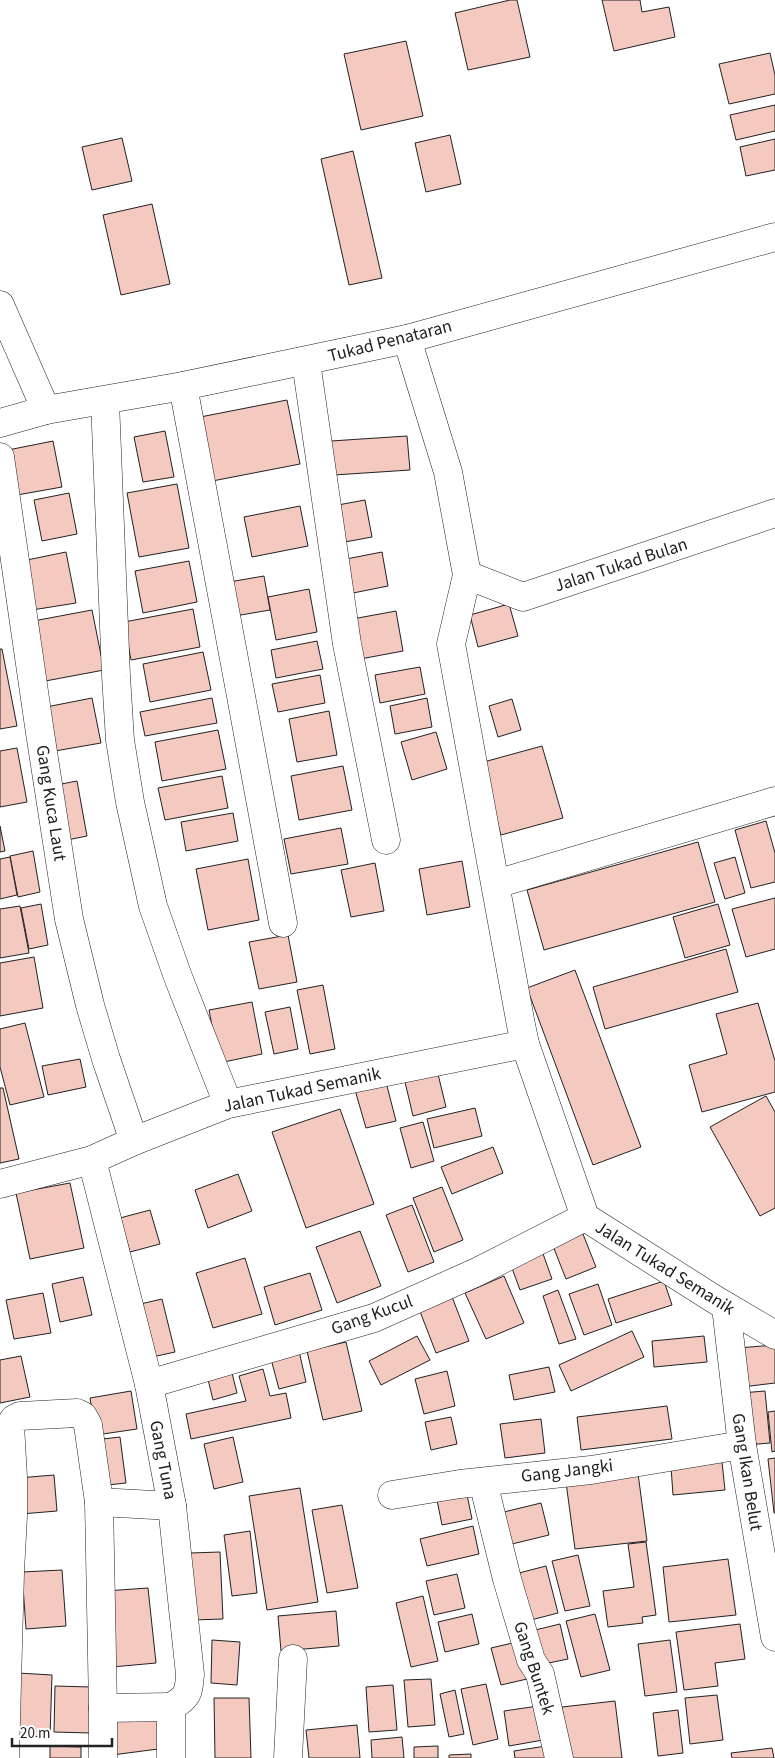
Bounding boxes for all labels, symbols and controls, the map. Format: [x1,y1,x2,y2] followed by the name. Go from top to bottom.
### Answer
[325,314,455,368] street label: Tukad Penataran
[551,532,691,598] street label: Jalan Tukad Bulan
[29,743,73,863] street label: Gang Kuca Laut
[221,1061,383,1119] street label: Jalan Tukad Semanik
[590,1215,740,1321] street label: Jalan Tukad Semanik
[328,1289,416,1341] street label: Gang Kucul
[725,1411,769,1533] street label: Gang Ikan Belut
[143,1418,183,1502] street label: Gang Tuna
[519,1453,615,1489] street label: Gang Jangki
[507,1618,561,1718] street label: Gang Buntek
[12,1716,112,1748] scale bar
[20,1723,50,1744] text: 20 m

